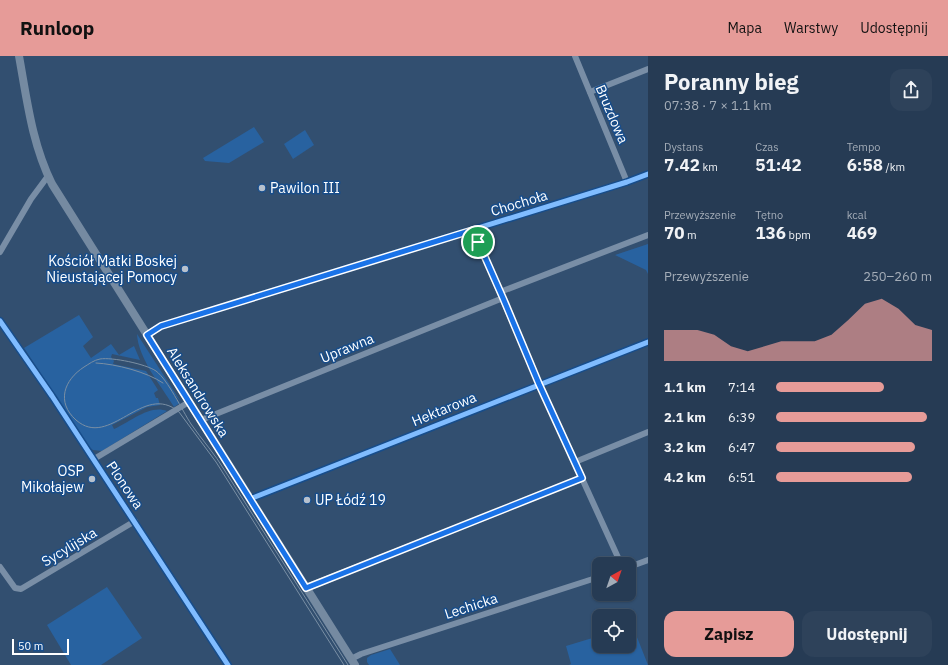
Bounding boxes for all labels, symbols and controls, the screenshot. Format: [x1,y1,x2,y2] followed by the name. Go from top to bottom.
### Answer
[20,16,94,40] text: Runloop
[727,19,762,37] text: Mapa
[784,19,838,37] text: Warstwy
[860,19,928,37] text: Udostępnij
[664,67,799,96] text: Poranny bieg
[890,69,932,111] button: share
[591,82,633,147] street label: Bruzdowa
[664,97,772,114] text: 07:38 · 7 × 1.1 km
[664,140,703,154] text: Dystans
[755,140,779,154] text: Czas
[847,140,880,154] text: Tempo
[664,154,700,176] text: 7.42
[755,154,802,176] text: 51:42
[847,154,883,176] text: 6:58
[700,160,718,174] text: km
[883,160,905,174] text: /km
[270,179,340,197] place label: Pawilon III
[257,183,267,193] marker: Pawilon III
[488,186,550,220] street label: Chochoła
[664,208,736,222] text: Przewyższenie
[755,208,783,222] text: Tętno
[847,208,867,222] text: kcal
[664,222,684,244] text: 70
[755,222,786,244] text: 136
[847,222,877,244] text: 469
[461,225,495,259] pin
[684,228,697,242] text: m
[786,228,811,242] text: bpm
[467,231,489,253] icon: arrive
[46,252,177,286] place label: Kościół Matki Boskej Nieustającej Pomocy
[180,264,190,274] marker: Kościół Matki Boskej Nieustającej Pomocy
[664,268,749,285] text: Przewyższenie
[863,268,932,285] text: 250–260 m
[318,329,377,367] street label: Uprawna
[163,343,233,441] street label: Aleksandrowska
[664,379,706,396] text: 1.1 km
[728,379,755,396] text: 7:14
[409,388,479,430] street label: Hektarowa
[664,409,706,426] text: 2.1 km
[728,409,755,426] text: 6:39
[664,439,706,456] text: 3.2 km
[728,439,755,456] text: 6:47
[102,458,148,513] street label: Plonowa
[21,462,84,496] place label: OSP Mikołajew
[664,469,706,486] text: 4.2 km
[728,469,755,486] text: 6:51
[87,474,97,484] marker: OSP Mikołajew
[315,491,386,509] place label: UP Łódź 19
[302,495,312,505] marker: UP Łódź 19
[38,523,100,571] street label: Sycylijska
[592,557,636,601] north arrow
[592,557,636,653] map controls
[442,589,500,623] street label: Lechicka
[592,609,636,653] button: locate
[664,611,794,657] button: Zapisz
[802,611,932,657] button: Udostępnij
[12,637,69,656] scale bar
[18,639,43,653] text: 50 m

